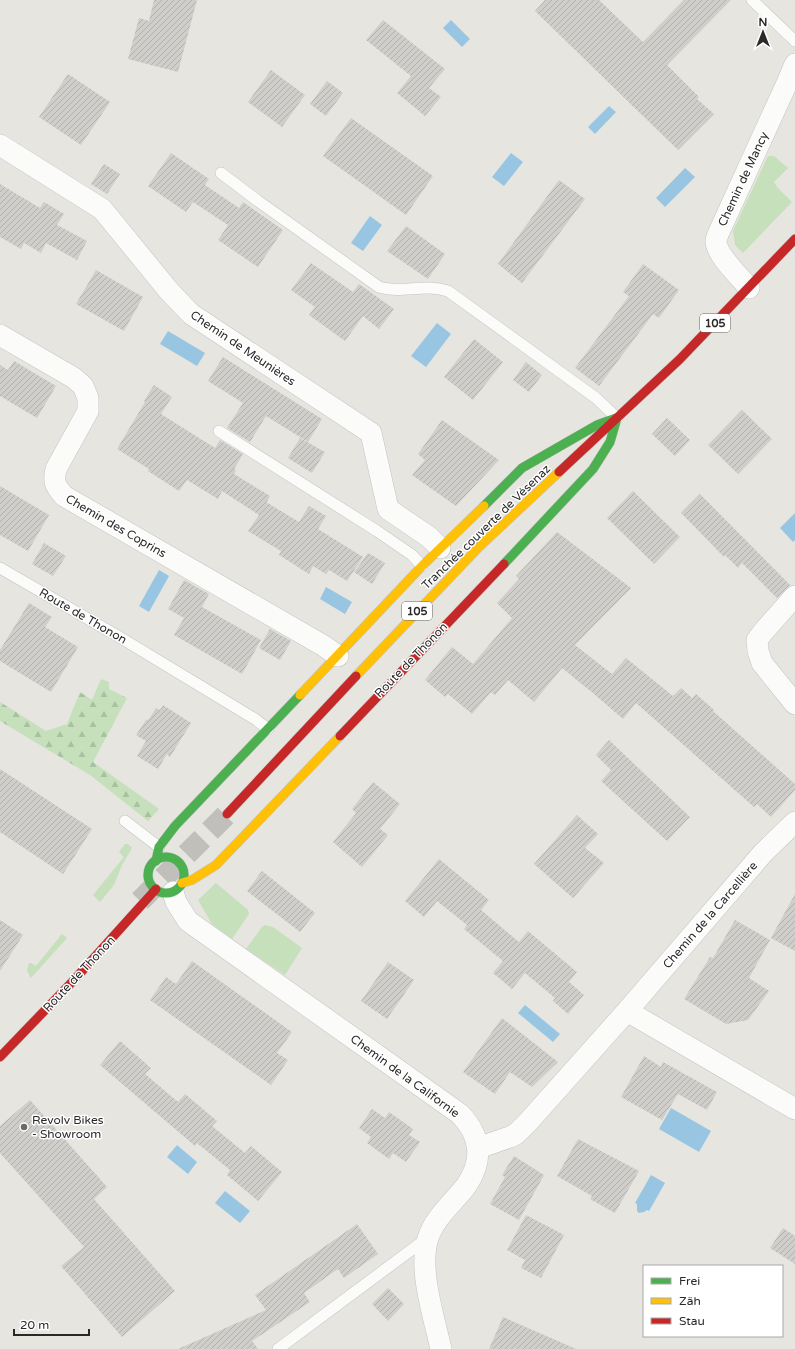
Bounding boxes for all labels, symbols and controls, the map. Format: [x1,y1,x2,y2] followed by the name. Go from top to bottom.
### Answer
[743,12,783,52] north arrow
[759,16,767,29] text: N
[715,129,771,229] street label: Chemin de Mancy
[188,308,298,389] street label: Chemin de Meunières
[700,314,730,332] road number: 105
[419,462,553,592] street label: Tranchée couverte de Vésenaz
[63,491,169,561] street label: Chemin des Coprins
[37,585,129,647] street label: Route de Thonon
[402,602,432,620] road number: 105
[372,620,450,700] street label: Route de Thonon
[660,859,760,971] street label: Chemin de la Carcellière
[40,933,118,1015] street label: Route de Thonon
[348,1032,462,1120] street label: Chemin de la Californie
[32,1113,104,1141] place label: Revolv Bikes - Showroom
[19,1122,29,1132] marker: Revolv Bikes - Showroom
[643,1265,783,1337] legend
[679,1274,700,1288] text: Frei
[679,1294,701,1308] text: Zäh
[14,1311,89,1337] scale bar
[679,1314,705,1328] text: Stau
[20,1318,49,1332] text: 20 m

